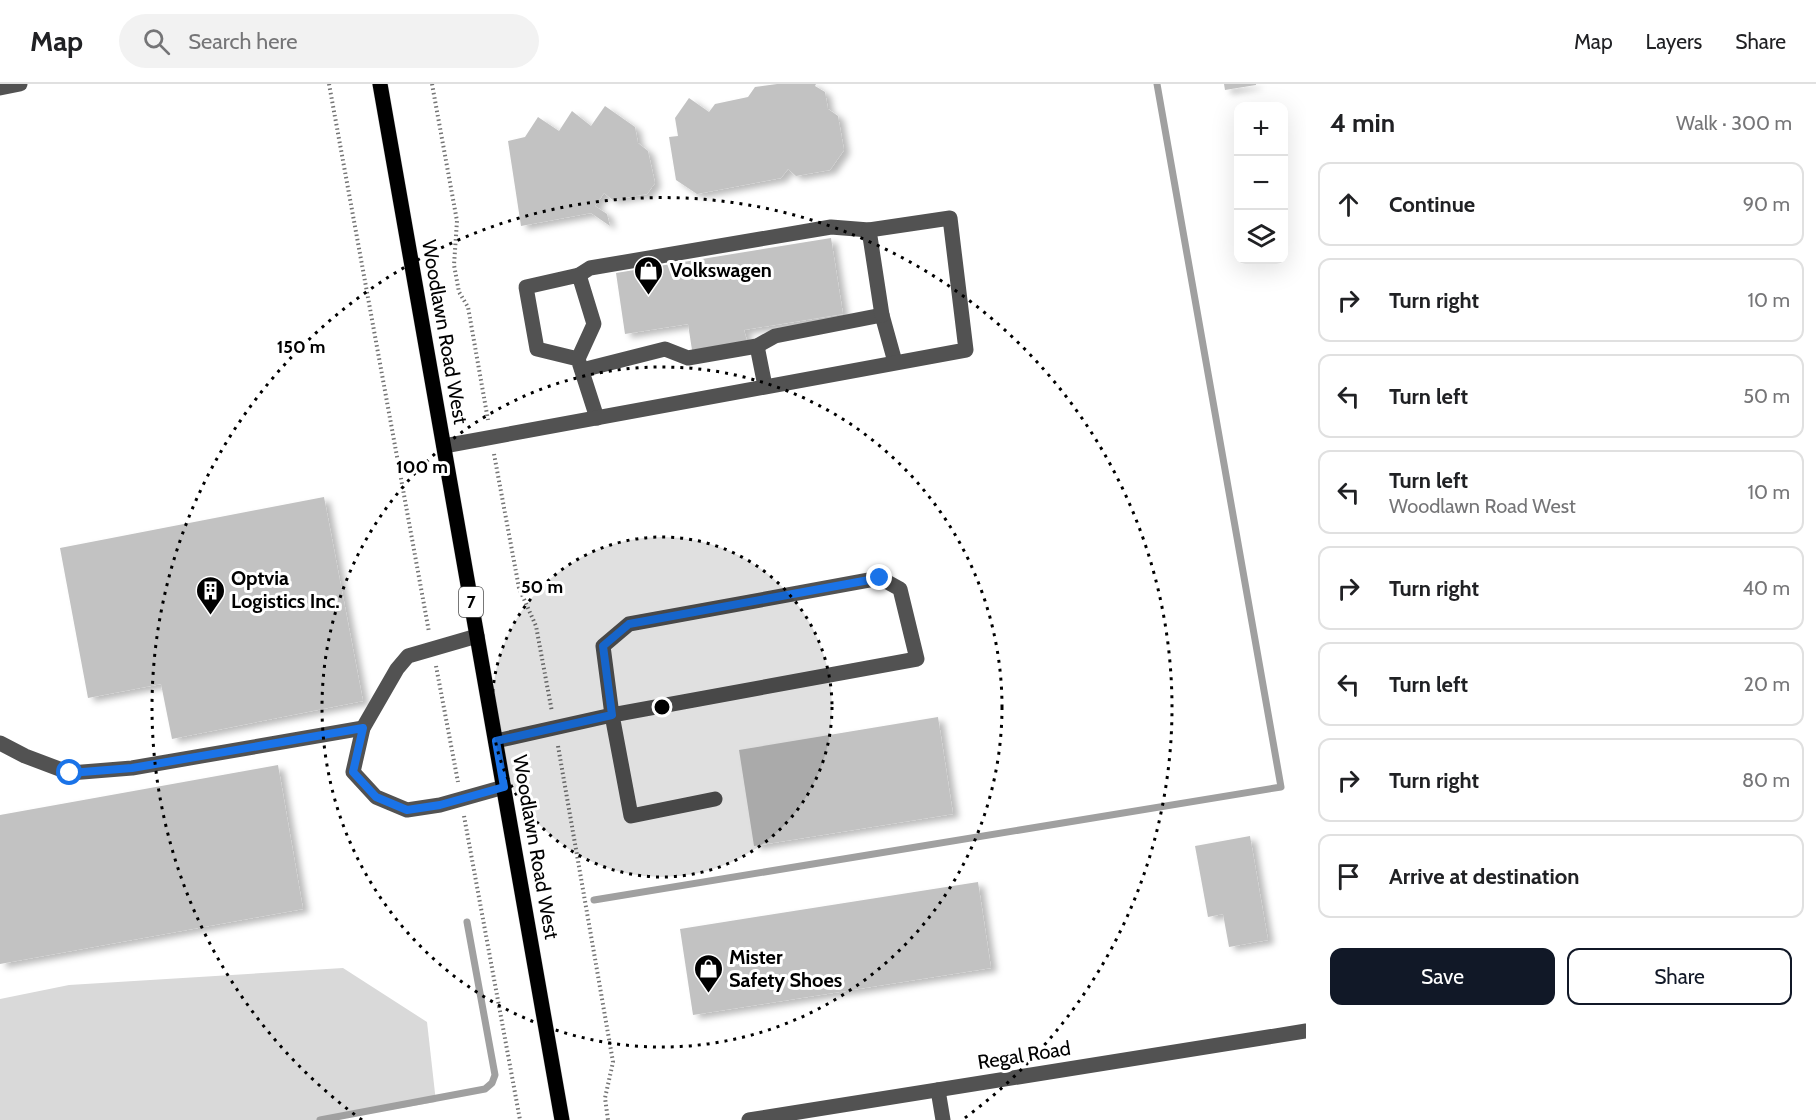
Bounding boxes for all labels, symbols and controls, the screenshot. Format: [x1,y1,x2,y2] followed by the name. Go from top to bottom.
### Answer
[119,14,539,68] search box
[30,24,83,58] text: Map
[140,25,173,58] icon: search
[188,28,297,55] text: Search here
[1574,29,1613,54] text: Map
[1646,29,1702,54] text: Layers
[1735,29,1786,54] text: Share
[1234,102,1288,264] map controls
[1234,102,1288,156] button: +
[1330,107,1395,139] text: 4 min
[1676,111,1792,135] text: Walk · 300 m
[1234,156,1288,210] button: −
[1332,188,1365,221] icon: ahead
[1389,191,1475,218] text: Continue
[1743,192,1790,216] text: 90 m
[1234,210,1288,264] button: layers
[417,238,473,426] street label: Woodlawn Road West
[633,254,665,296] shop icon: Volkswagen
[670,258,772,282] place label: Volkswagen
[1332,284,1365,317] icon: right
[1389,287,1479,314] text: Turn right
[1747,288,1790,312] text: 10 m
[277,336,325,358] text: 150 m
[1332,380,1365,413] icon: left
[1389,383,1468,410] text: Turn left
[1743,384,1790,408] text: 50 m
[396,456,448,478] text: 100 m
[1389,467,1468,494] text: Turn left
[1332,476,1365,509] icon: left
[1747,480,1790,504] text: 10 m
[1389,494,1576,518] text: Woodlawn Road West
[866,564,892,590] route end
[231,566,340,613] place label: Optvia Logistics Inc.
[1332,572,1365,605] icon: right
[194,574,226,616] building icon: Optvia Logistics Inc.
[1389,575,1479,602] text: Turn right
[521,576,563,598] text: 50 m
[1742,576,1790,600] text: 40 m
[459,587,483,617] road number: 7
[1332,668,1365,701] icon: left
[1389,671,1468,698] text: Turn left
[1744,672,1790,696] text: 20 m
[652,697,672,717] centre of rings
[508,753,564,941] street label: Woodlawn Road West
[56,759,82,785] route start
[1332,764,1365,797] icon: right
[1389,767,1479,794] text: Turn right
[1742,768,1790,792] text: 80 m
[1332,860,1365,893] icon: arrive
[1389,863,1579,890] text: Arrive at destination
[729,945,842,992] place label: Mister Safety Shoes
[1330,948,1555,1005] button: Save
[1567,948,1792,1005] button: Share
[692,952,724,994] shop icon: Mister Safety Shoes
[976,1036,1072,1074] street label: Regal Road

